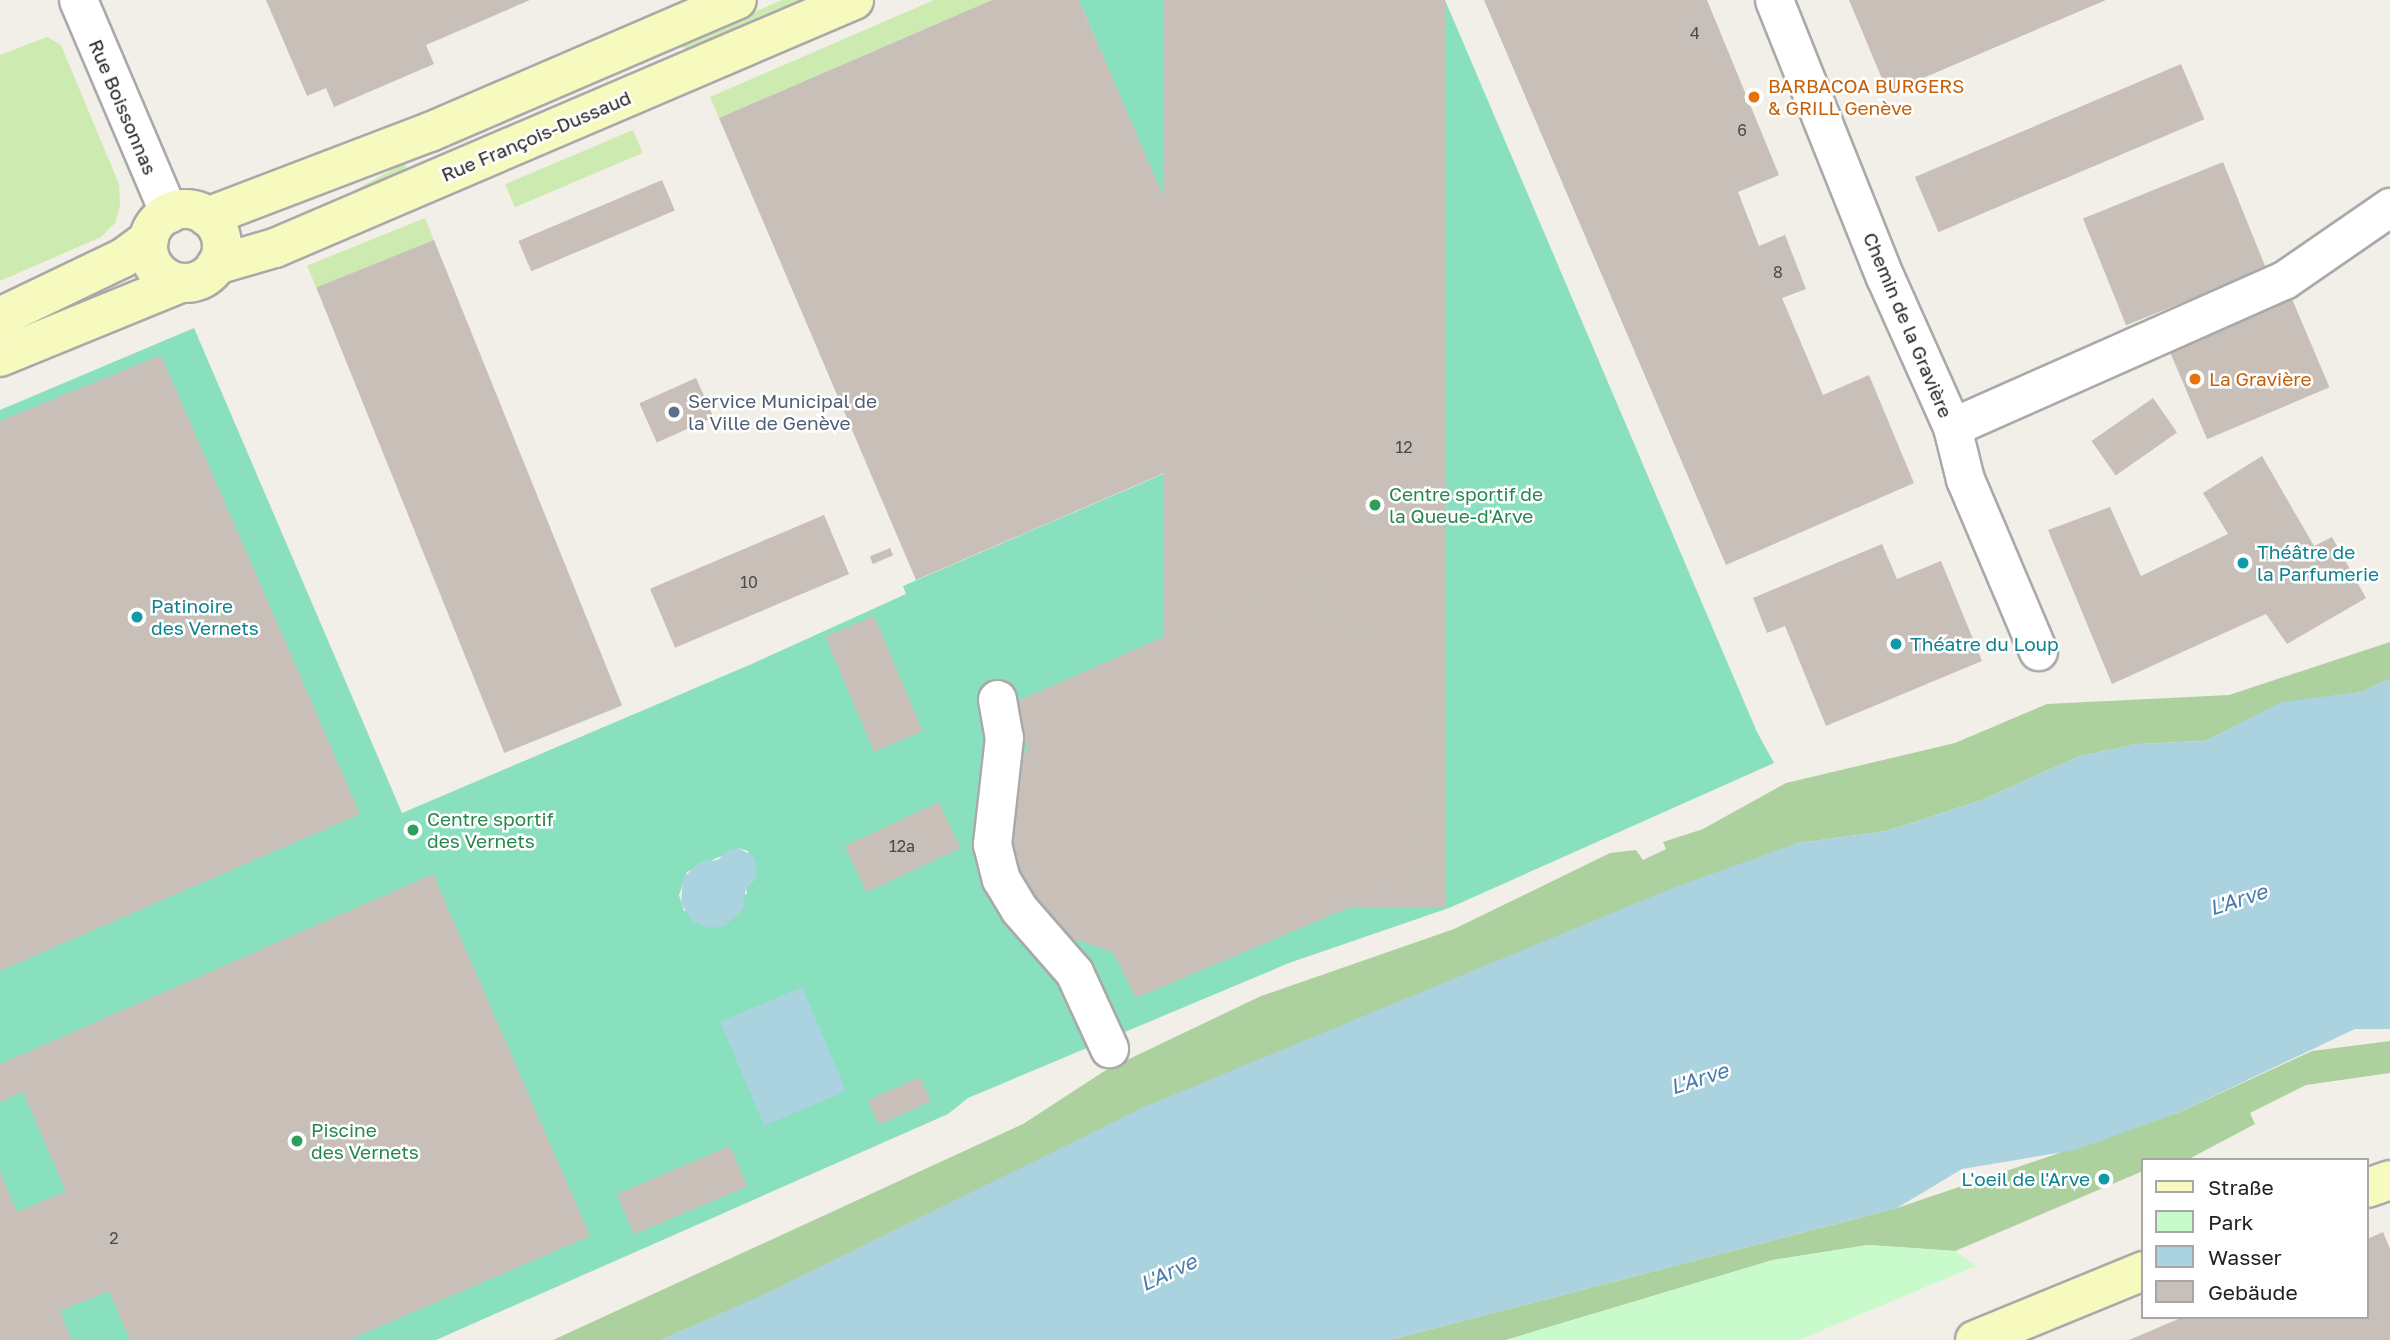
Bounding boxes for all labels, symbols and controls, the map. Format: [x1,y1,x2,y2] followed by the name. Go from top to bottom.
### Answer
[1690,23,1700,43] house number: 4
[84,36,162,178] street label: Rue Boissonnas
[1768,75,1964,119] place label: BARBACOA BURGERS & GRILL Genève
[438,86,634,186] street label: Rue François-Dussaud
[1746,89,1762,105] marker: BARBACOA BURGERS & GRILL Genève
[1737,120,1747,140] house number: 6
[1859,229,1957,421] street label: Chemin de la Gravière
[1773,262,1783,282] house number: 8
[2209,368,2311,390] place label: La Gravière
[2187,371,2203,387] marker: La Gravière
[688,390,877,434] place label: Service Municipal de la Ville de Genève
[666,404,682,420] marker: Service Municipal de la Ville de Genève
[1395,437,1413,457] house number: 12
[1389,483,1543,527] place label: Centre sportif de la Queue-d'Arve
[1367,497,1383,513] marker: Centre sportif de la Queue-d'Arve
[2257,541,2379,585] place label: Théâtre de la Parfumerie
[2235,555,2251,571] marker: Théâtre de la Parfumerie
[740,572,758,592] house number: 10
[151,595,259,639] place label: Patinoire des Vernets
[129,609,145,625] marker: Patinoire des Vernets
[1910,633,2059,655] place label: Théatre du Loup
[1888,636,1904,652] marker: Théatre du Loup
[427,808,554,852] place label: Centre sportif des Vernets
[405,822,421,838] marker: Centre sportif des Vernets
[889,836,915,856] house number: 12a
[2206,878,2270,920] water label: L'Arve
[1667,1057,1731,1099] water label: L'Arve
[311,1119,419,1163] place label: Piscine des Vernets
[289,1133,305,1149] marker: Piscine des Vernets
[2142,1158,2369,1319] legend
[1961,1168,2090,1190] place label: L'oeil de l'Arve
[2096,1171,2112,1187] marker: L'oeil de l'Arve
[2208,1174,2274,1200] text: Straße
[2208,1209,2253,1235] text: Park
[109,1228,119,1248] house number: 2
[2208,1244,2282,1270] text: Wasser
[1136,1248,1200,1296] water label: L'Arve
[2208,1279,2298,1305] text: Gebäude

